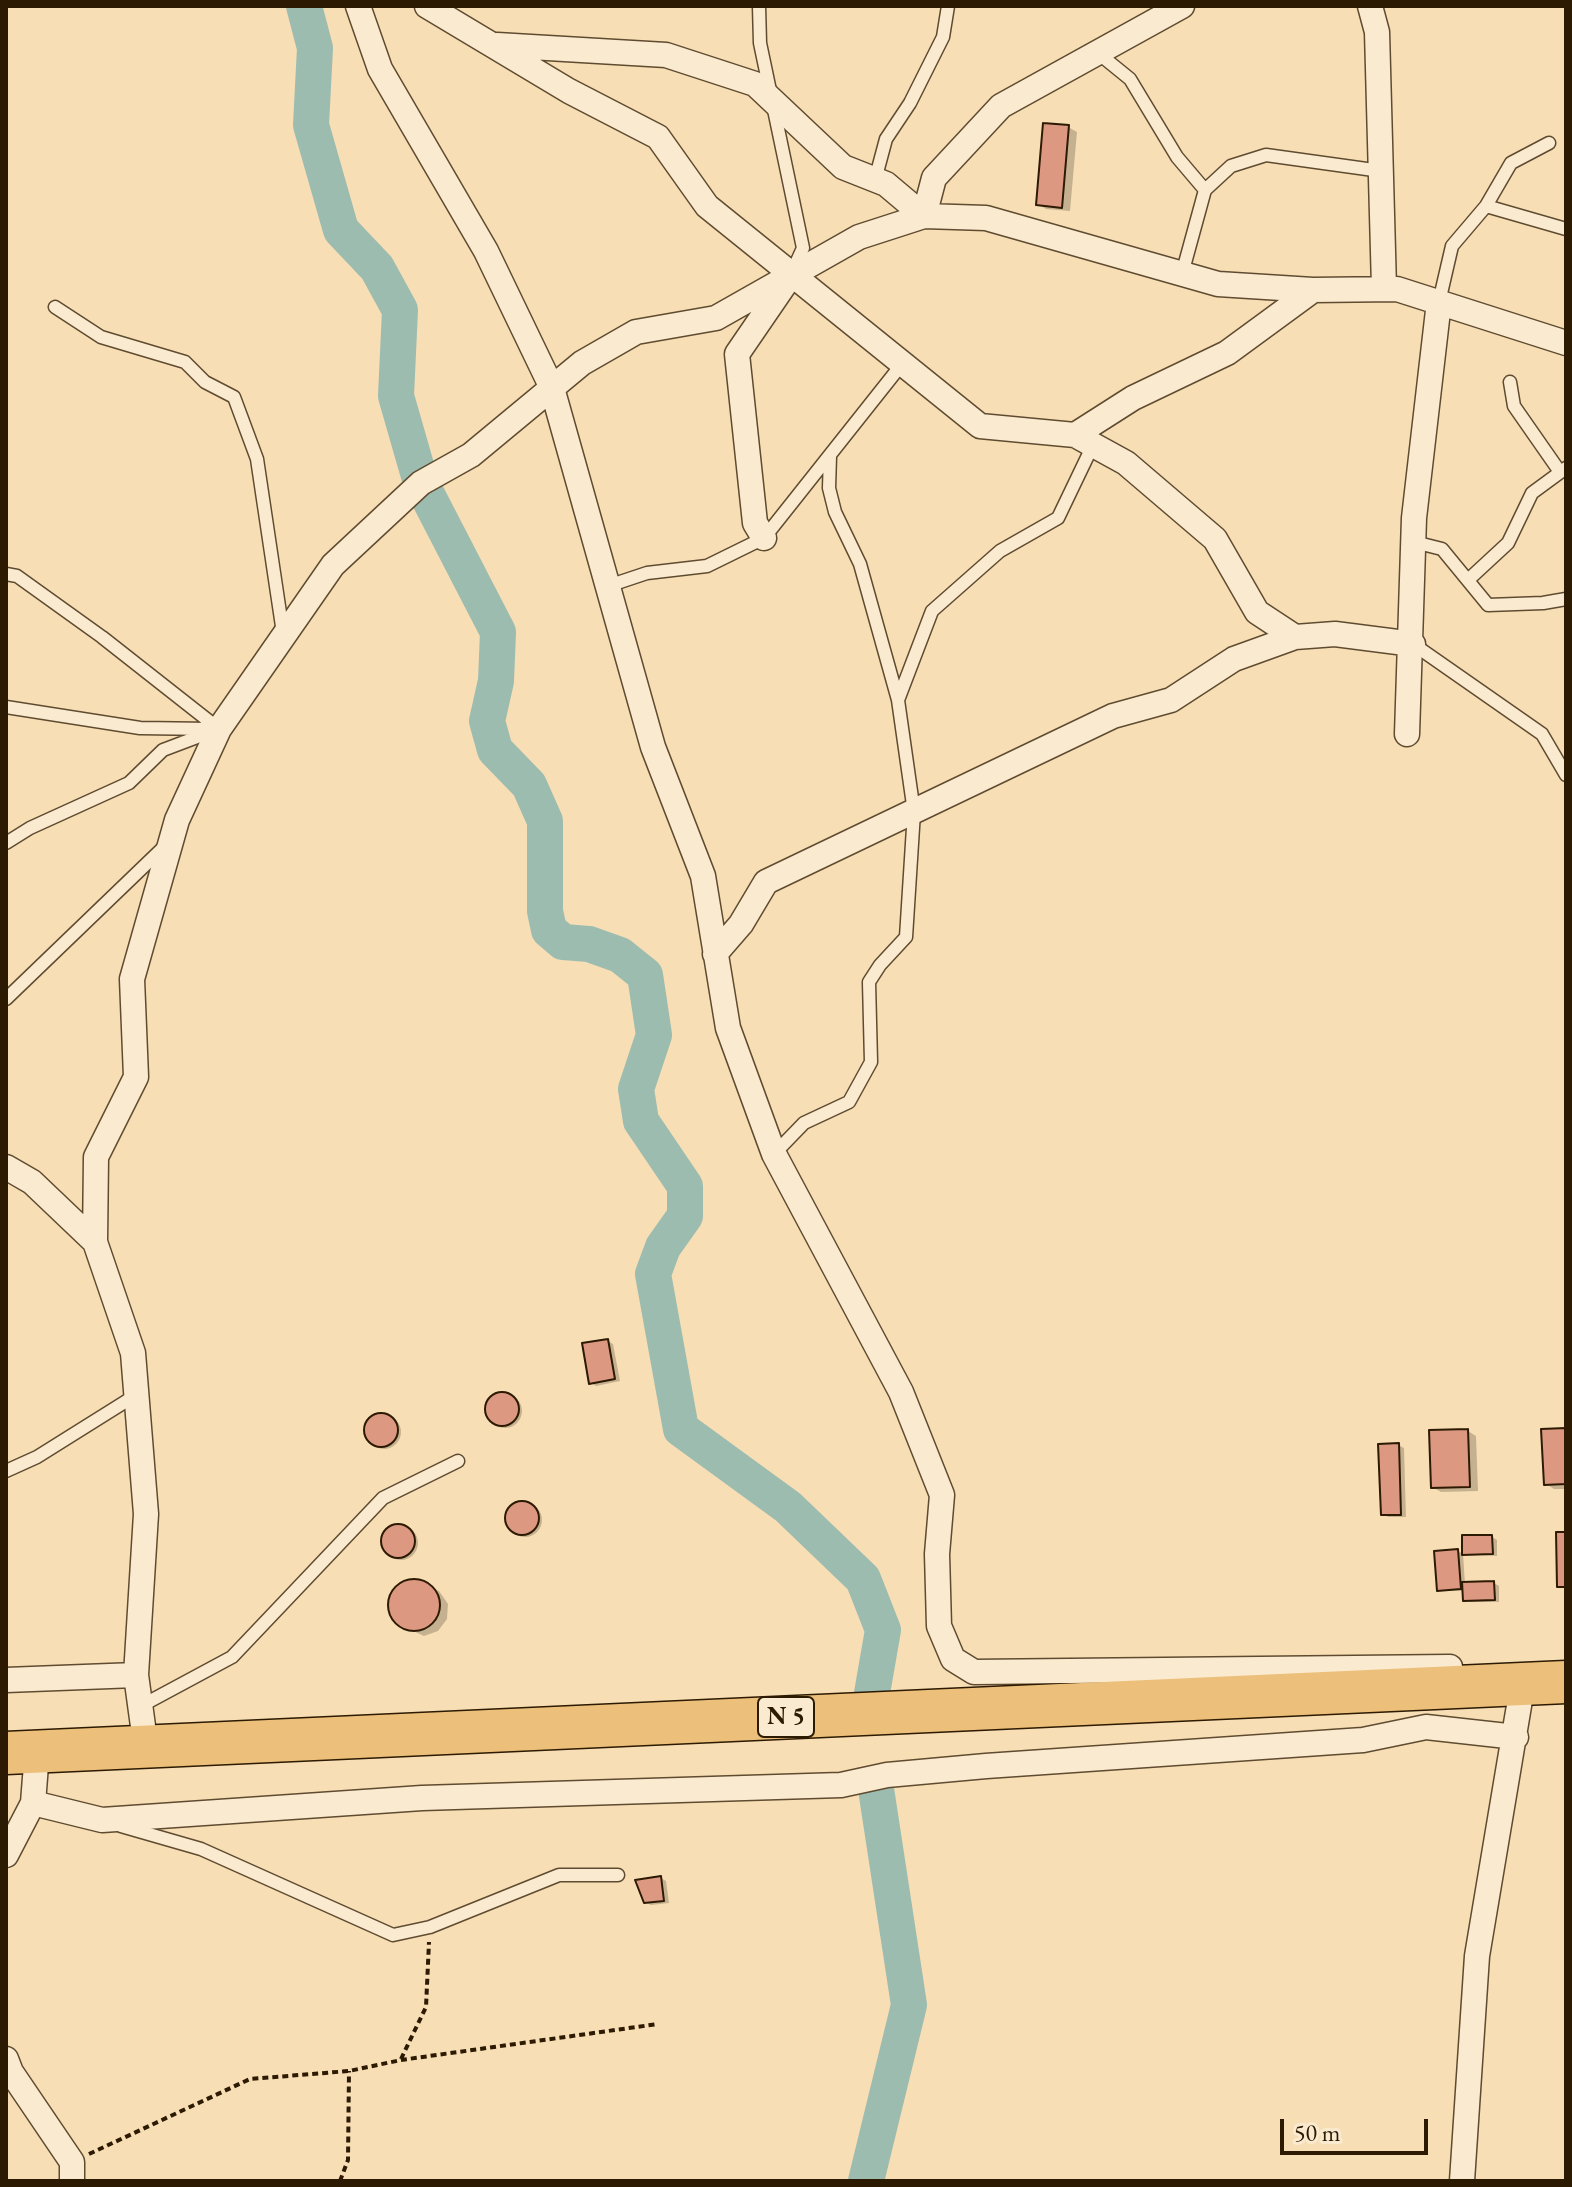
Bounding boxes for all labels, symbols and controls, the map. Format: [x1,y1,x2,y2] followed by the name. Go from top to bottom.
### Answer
[758,1697,814,1737] road number: N 5
[1284,2103,1432,2153] scale bar
[1294,2117,1341,2148] text: 50 m

